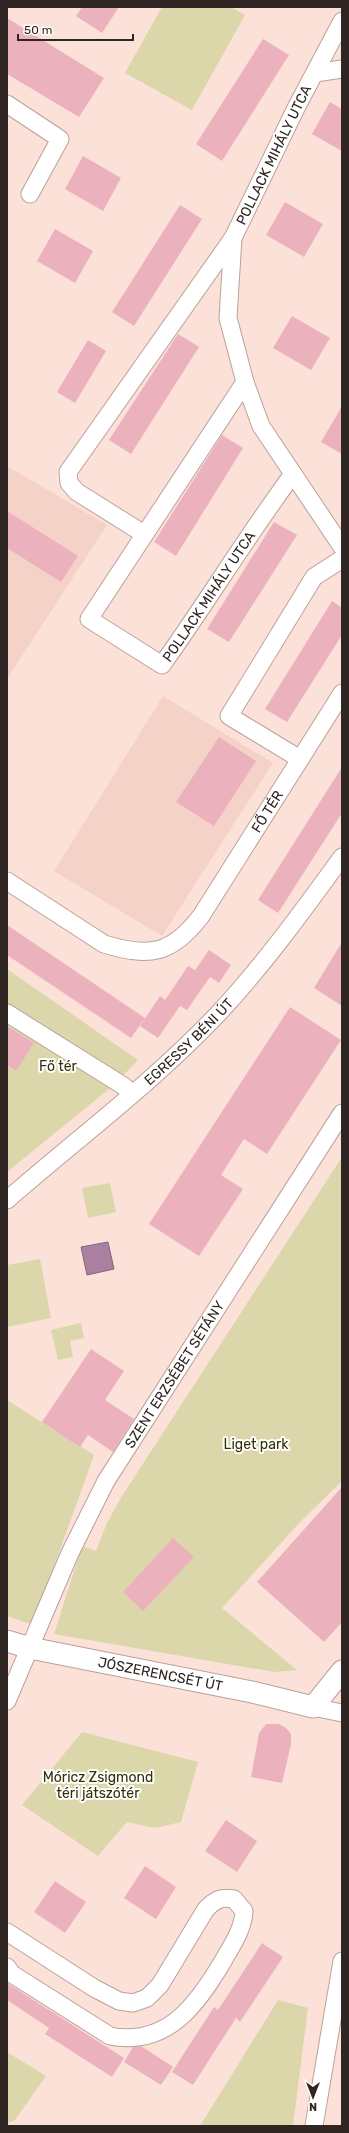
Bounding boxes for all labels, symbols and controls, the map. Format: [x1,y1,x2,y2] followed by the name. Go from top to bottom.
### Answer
[18,16,133,42] scale bar
[24,23,52,37] text: 50 m
[232,81,316,228] street label: POLLACK MIHÁLY UTCA
[159,527,259,665] street label: POLLACK MIHÁLY UTCA
[248,787,287,836] street label: FŐ TÉR
[141,995,237,1089] street label: EGRESSY BÉNI ÚT
[39,1058,78,1075] park label: Fő tér
[121,1298,228,1451] street label: SZENT ERZSÉBET SÉTÁNY
[224,1436,289,1453] park label: Liget park
[96,1653,224,1695] street label: JÓSZERENCSÉT ÚT
[43,1769,153,1802] park label: Móricz Zsigmond téri játszótér
[293,2077,333,2117] north arrow
[309,2100,317,2113] text: N

